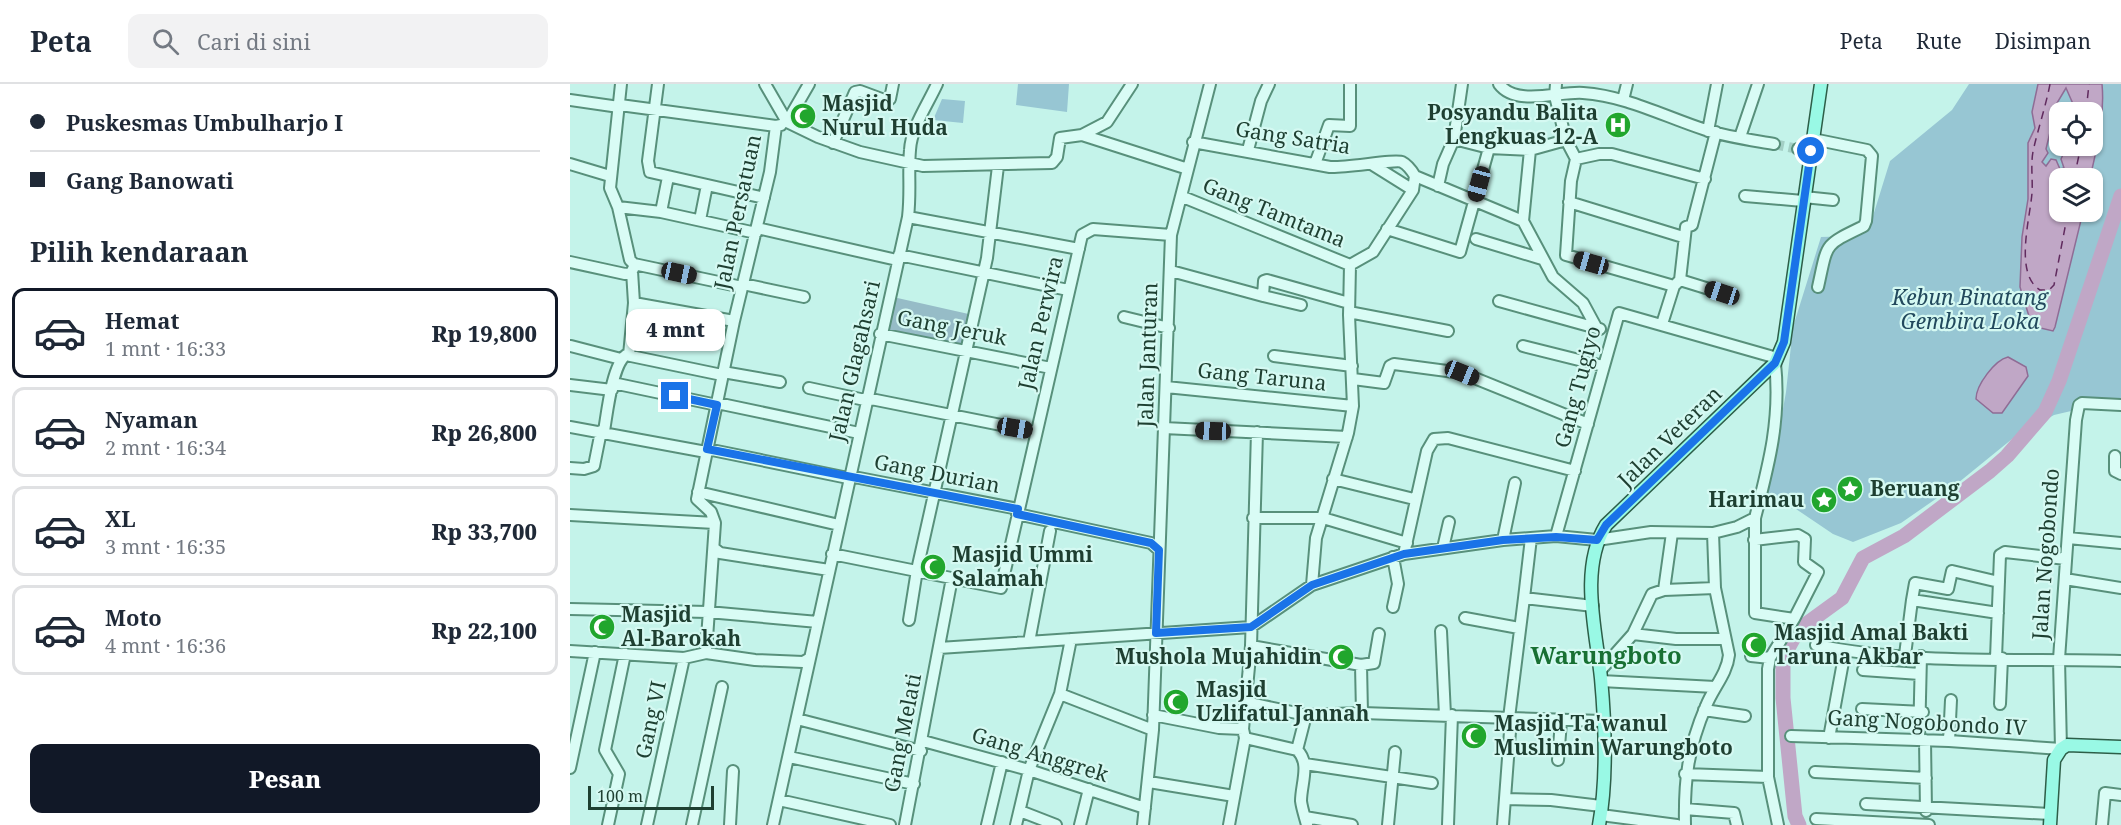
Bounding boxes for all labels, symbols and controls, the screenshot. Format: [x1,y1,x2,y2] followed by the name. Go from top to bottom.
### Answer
[128,14,548,68] search box
[30,22,92,60] text: Peta
[149,25,182,58] icon: search
[197,26,311,56] text: Cari di sini
[1840,27,1883,55] text: Peta
[1916,27,1962,55] text: Rute
[1995,27,2091,55] text: Disimpan
[822,89,948,141] place label: Masjid Nurul Huda
[1427,98,1598,150] place label: Posyandu Balita Lengkuas 12-A
[788,101,818,131] mosque icon: Masjid Nurul Huda
[2049,102,2103,222] map controls
[2049,102,2103,156] button: locate
[66,107,343,137] text: Puskesmas Umbulharjo I
[1603,110,1633,140] hospital icon: Posyandu Balita Lengkuas 12-A
[1234,114,1353,160] street label: Gang Satria
[707,132,767,293] street label: Jalan Persatuan
[1797,137,1824,164] route start
[1466,164,1492,204] car
[66,165,234,195] text: Gang Banowati
[2049,168,2103,222] button: layers
[1199,171,1350,254] street label: Gang Tamtama
[30,233,249,270] text: Pilih kendaraan
[1571,249,1611,277] car
[1011,253,1069,393] street label: Jalan Perwira
[660,260,698,286] car
[822,277,886,445] street label: Jalan Glagahsari
[1702,279,1742,307] car
[1130,282,1164,429] street label: Jalan Janturan
[1891,283,2049,335] park label: Kebun Binatang Gembira Loka
[895,303,1010,352] street label: Gang Jeruk
[105,305,179,335] text: Hemat
[33,306,87,360] icon: car
[626,309,724,351] callout: 4 mnt
[646,316,705,343] text: 4 mnt
[431,318,537,348] text: Rp 19,800
[1547,323,1607,451] street label: Gang Tugiyo
[105,335,226,362] text: 1 mnt · 16:33
[1196,355,1328,397] street label: Gang Taruna
[1442,358,1482,388] car
[1611,380,1727,494] street label: Jalan Veteran
[661,382,688,409] route end
[105,404,198,434] text: Nyaman
[33,405,87,459] icon: car
[996,416,1034,440] car
[431,417,537,447] text: Rp 26,800
[1195,421,1231,441] car
[105,434,226,461] text: 2 mnt · 16:34
[872,447,1003,499] street label: Gang Durian
[2025,467,2065,642] street label: Jalan Nogobondo
[1835,474,1865,504] place icon: Beruang
[1870,474,1960,502] place label: Beruang
[1709,485,1804,513] place label: Harimau
[1809,485,1839,515] place icon: Harimau
[105,503,136,533] text: XL
[33,504,87,558] icon: car
[431,516,537,546] text: Rp 33,700
[105,533,226,560] text: 3 mnt · 16:35
[952,540,1094,592] place label: Masjid Ummi Salamah
[918,552,948,582] mosque icon: Masjid Ummi Salamah
[621,600,741,652] place label: Masjid Al-Barokah
[105,602,162,632] text: Moto
[33,603,87,657] icon: car
[587,612,617,642] mosque icon: Masjid Al-Barokah
[431,615,537,645] text: Rp 22,100
[1774,618,1969,670] place label: Masjid Amal Bakti Taruna Akbar
[1739,630,1769,660] mosque icon: Masjid Amal Bakti Taruna Akbar
[105,632,226,659] text: 4 mnt · 16:36
[1530,638,1682,671] district label: Warungboto
[1115,642,1322,670] place label: Mushola Mujahidin
[1326,642,1356,672] mosque icon: Mushola Mujahidin
[877,671,927,795] street label: Gang Melati
[1196,675,1370,727] place label: Masjid Uzlifatul Jannah
[628,678,672,761] street label: Gang VI
[1161,687,1191,717] mosque icon: Masjid Uzlifatul Jannah
[1827,703,2028,741] street label: Gang Nogobondo IV
[1494,709,1733,761] place label: Masjid Ta'wanul Muslimin Warungboto
[969,720,1113,788] street label: Gang Anggrek
[1459,721,1489,751] mosque icon: Masjid Ta'wanul Muslimin Warungboto
[30,744,540,813] button: Pesan
[588,783,714,810] scale bar
[597,785,643,807] text: 100 m

